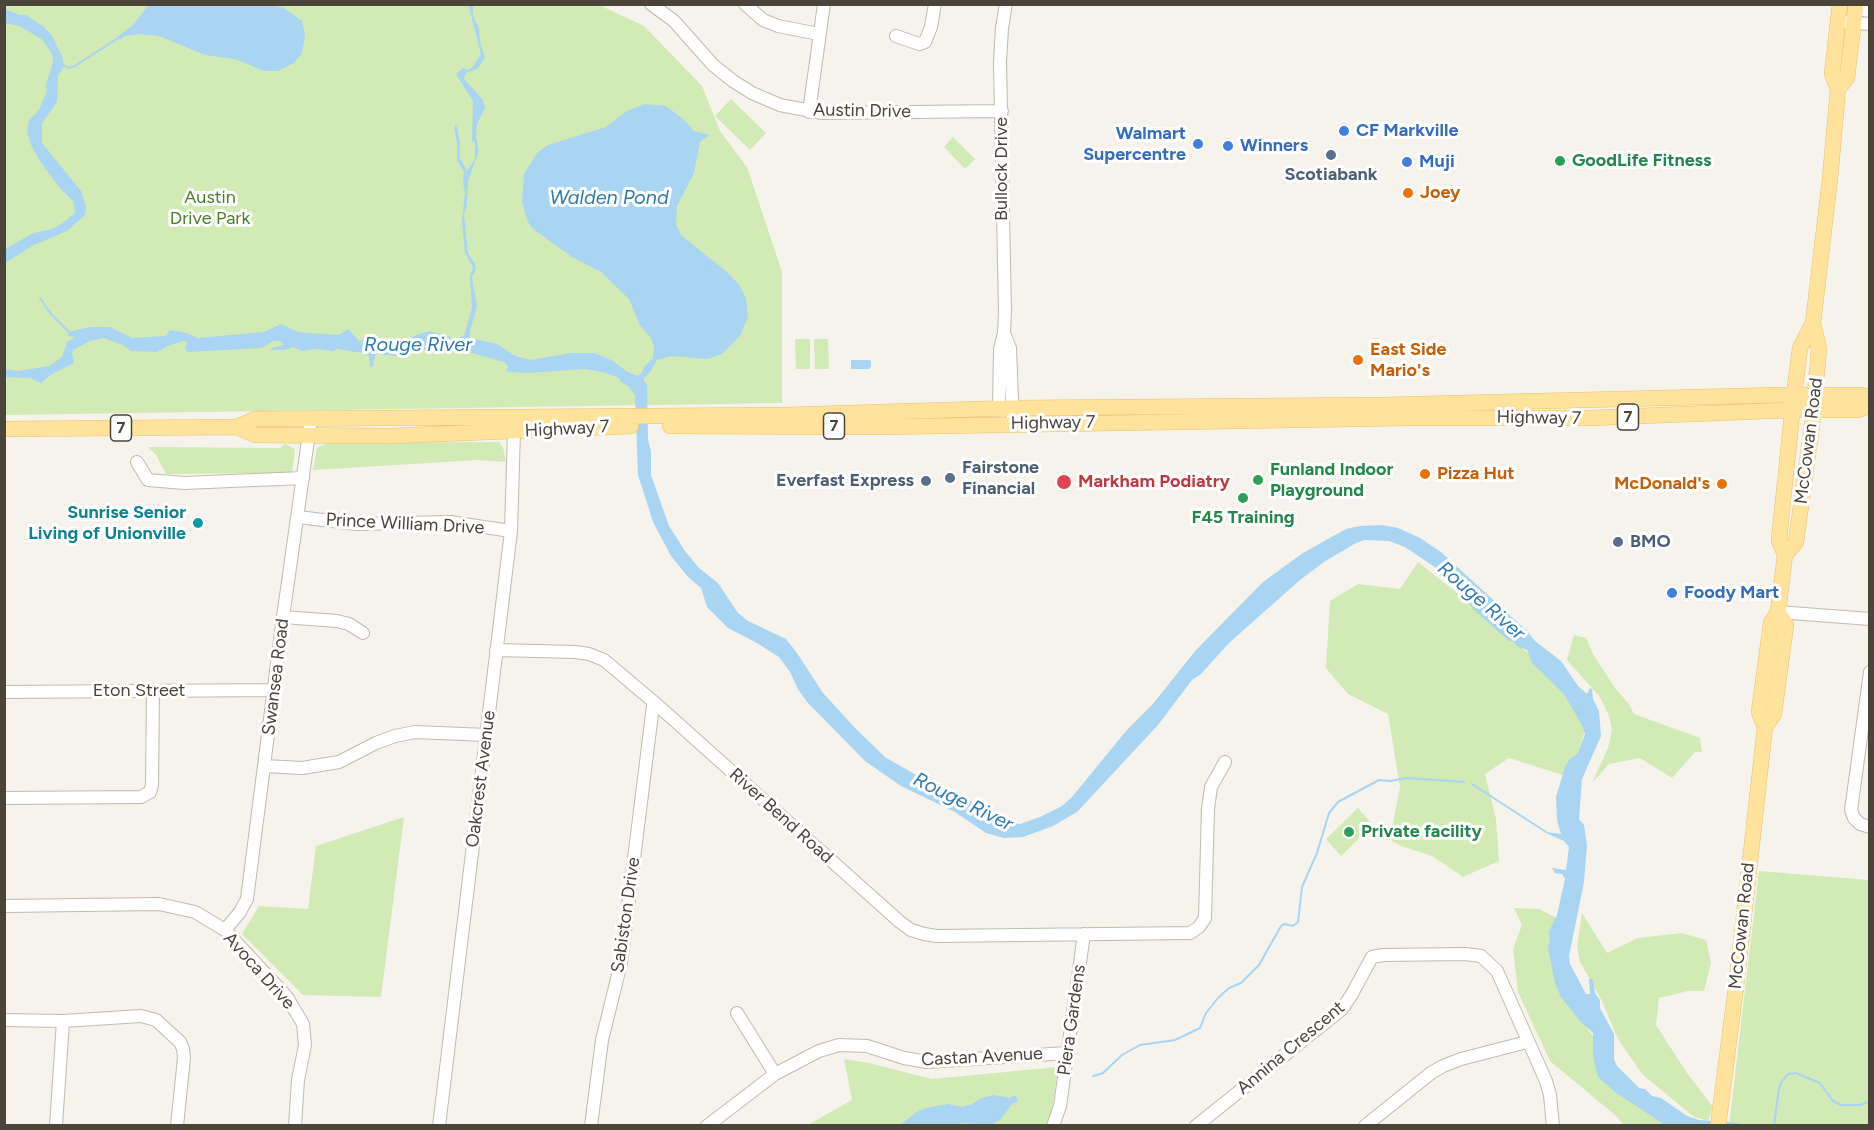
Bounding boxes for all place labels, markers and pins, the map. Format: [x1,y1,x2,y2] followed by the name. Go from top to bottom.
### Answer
[1356,120,1458,142] place label: CF Markville
[1083,123,1186,166] place label: Walmart Supercentre
[1337,124,1351,138] marker: CF Markville
[1240,135,1308,157] place label: Winners
[1191,137,1205,151] marker: Walmart Supercentre
[1221,139,1235,153] marker: Winners
[1324,148,1338,162] marker: Scotiabank
[1572,150,1711,172] place label: GoodLife Fitness
[1419,151,1455,173] place label: Muji
[1553,154,1567,168] marker: GoodLife Fitness
[1400,155,1414,169] marker: Muji
[1285,164,1377,186] place label: Scotiabank
[1420,182,1460,204] place label: Joey
[1401,186,1415,200] marker: Joey
[1370,339,1446,382] place label: East Side Mario's
[1351,353,1365,367] marker: East Side Mario's
[962,457,1039,500] place label: Fairstone Financial
[1270,459,1393,502] place label: Funland Indoor Playground
[1437,463,1515,485] place label: Pizza Hut
[1418,467,1432,481] marker: Pizza Hut
[776,470,914,492] place label: Everfast Express
[943,471,957,485] marker: Fairstone Financial
[1078,471,1230,493] place label: Markham Podiatry
[1055,473,1073,491] marker: Markham Podiatry
[1251,473,1265,487] marker: Funland Indoor Playground
[1614,473,1710,495] place label: McDonald's
[919,474,933,488] marker: Everfast Express
[1715,477,1729,491] marker: McDonald's
[1236,491,1250,505] marker: F45 Training
[28,502,186,544] place label: Sunrise Senior Living of Unionville
[1191,507,1295,529] place label: F45 Training
[191,516,205,530] marker: Sunrise Senior Living of Unionville
[1630,531,1671,553] place label: BMO
[1611,535,1625,549] marker: BMO
[1684,582,1779,604] place label: Foody Mart
[1665,586,1679,600] marker: Foody Mart
[1361,821,1482,843] place label: Private facility
[1342,825,1356,839] marker: Private facility

